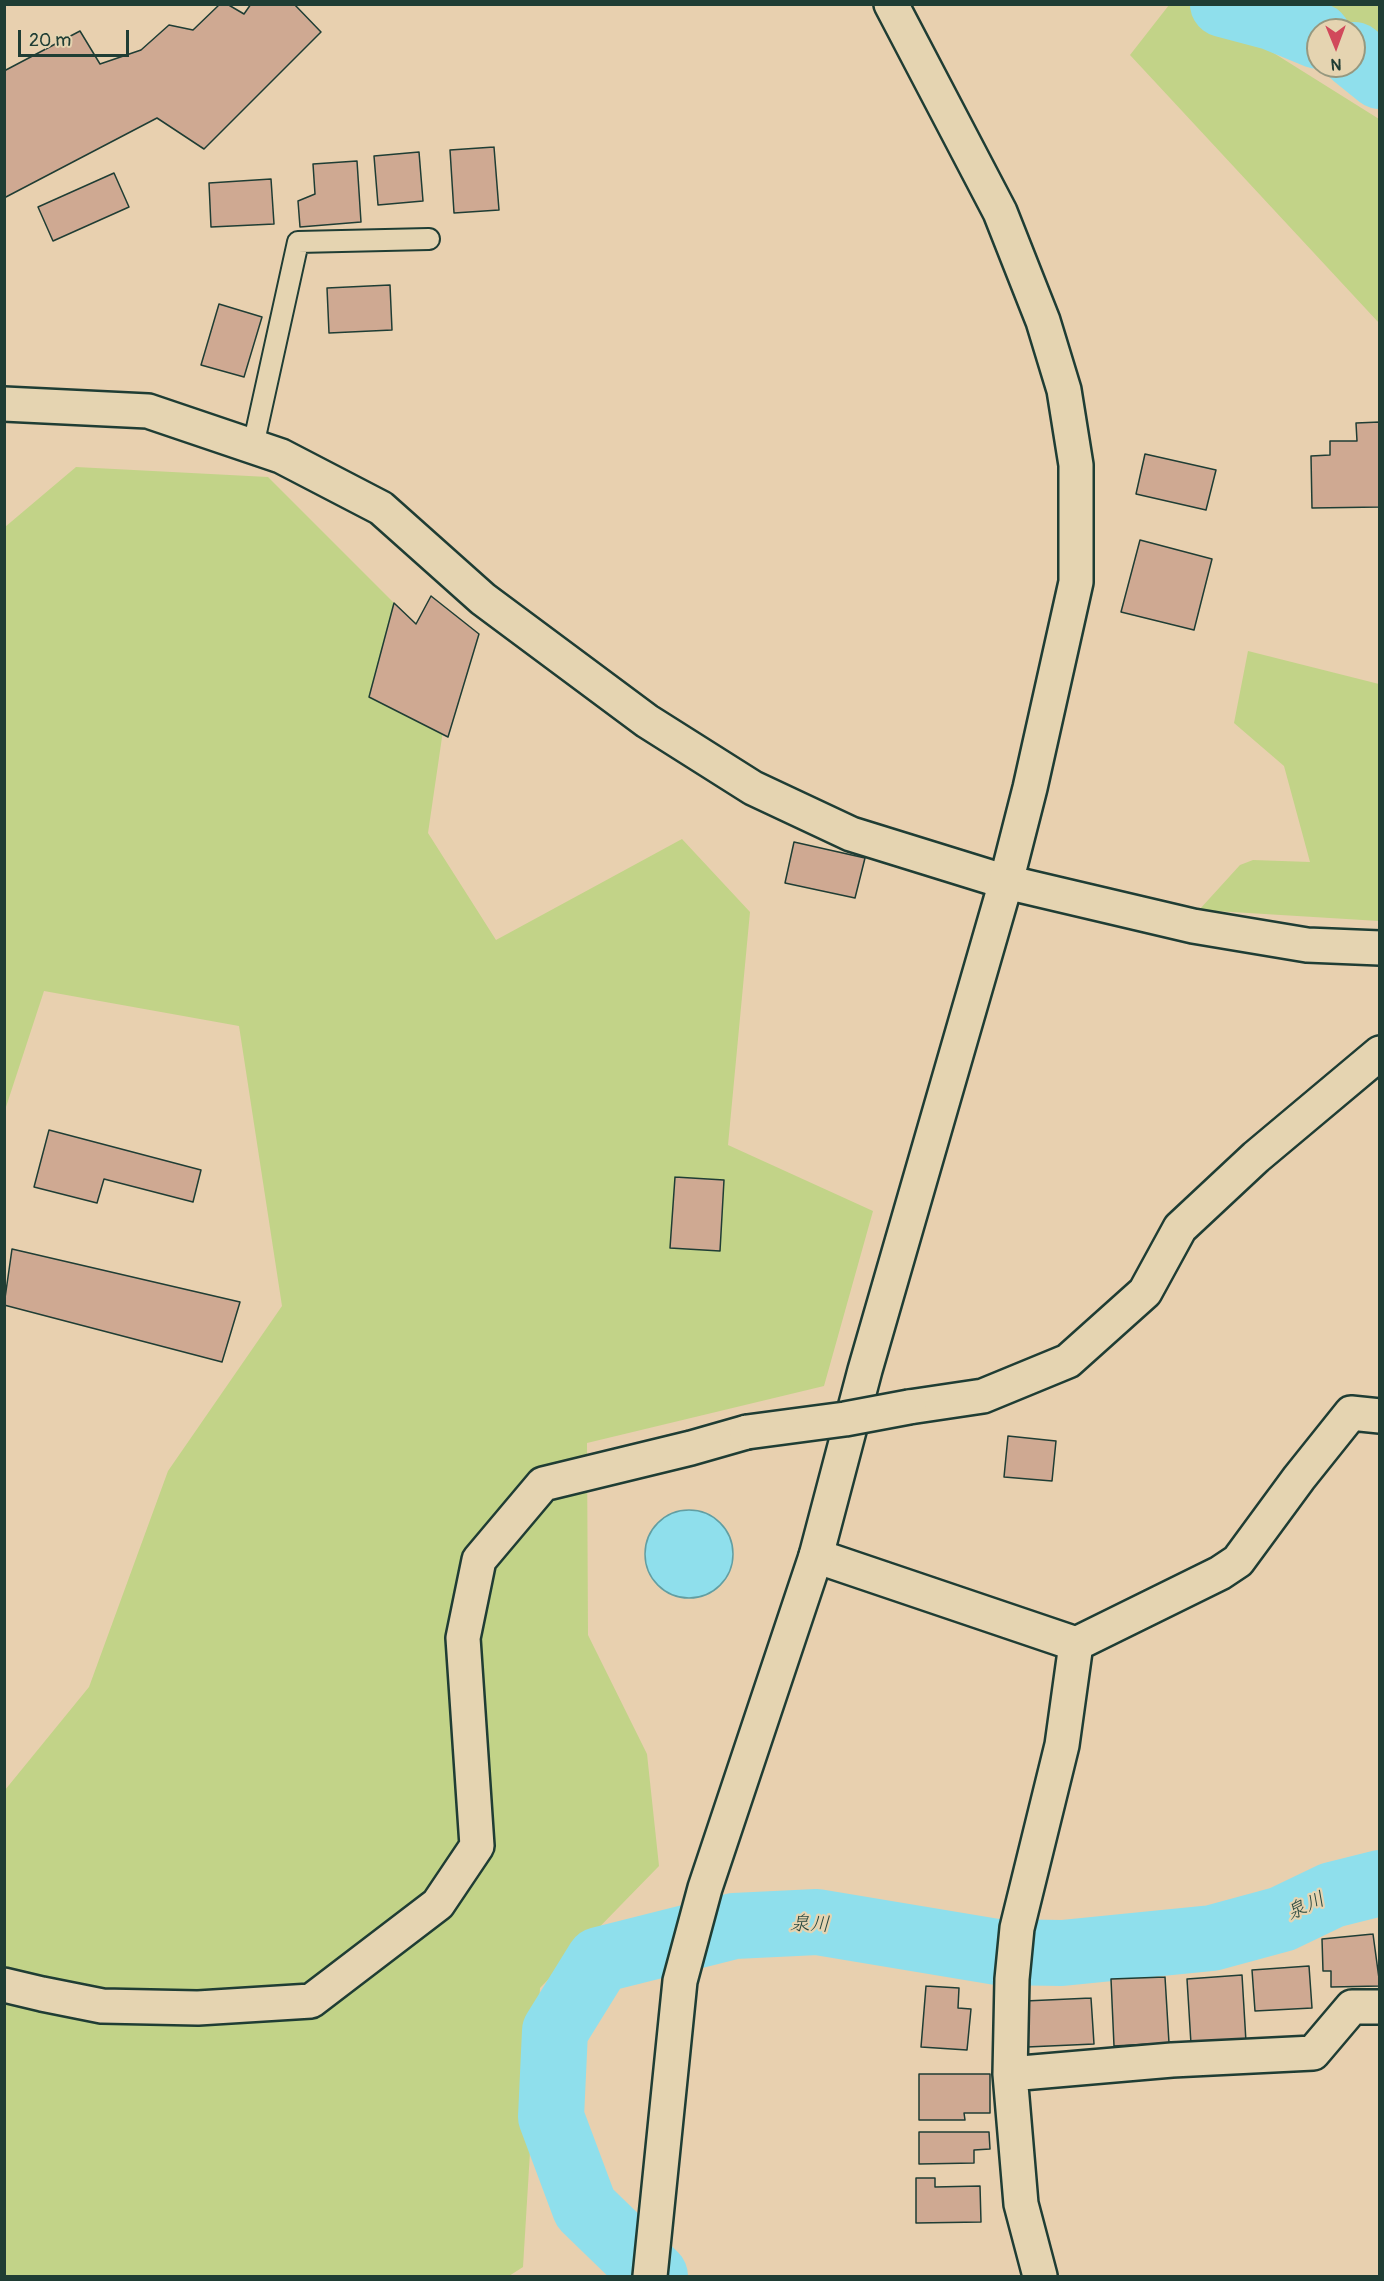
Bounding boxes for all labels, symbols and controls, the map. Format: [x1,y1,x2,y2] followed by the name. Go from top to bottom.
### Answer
[21,18,132,56] scale bar
[1306,18,1366,78] north arrow
[29,29,71,52] text: 20 m
[1331,54,1342,74] text: N
[1283,1888,1329,1926] water label: 泉川
[790,1912,830,1938] water label: 泉川

